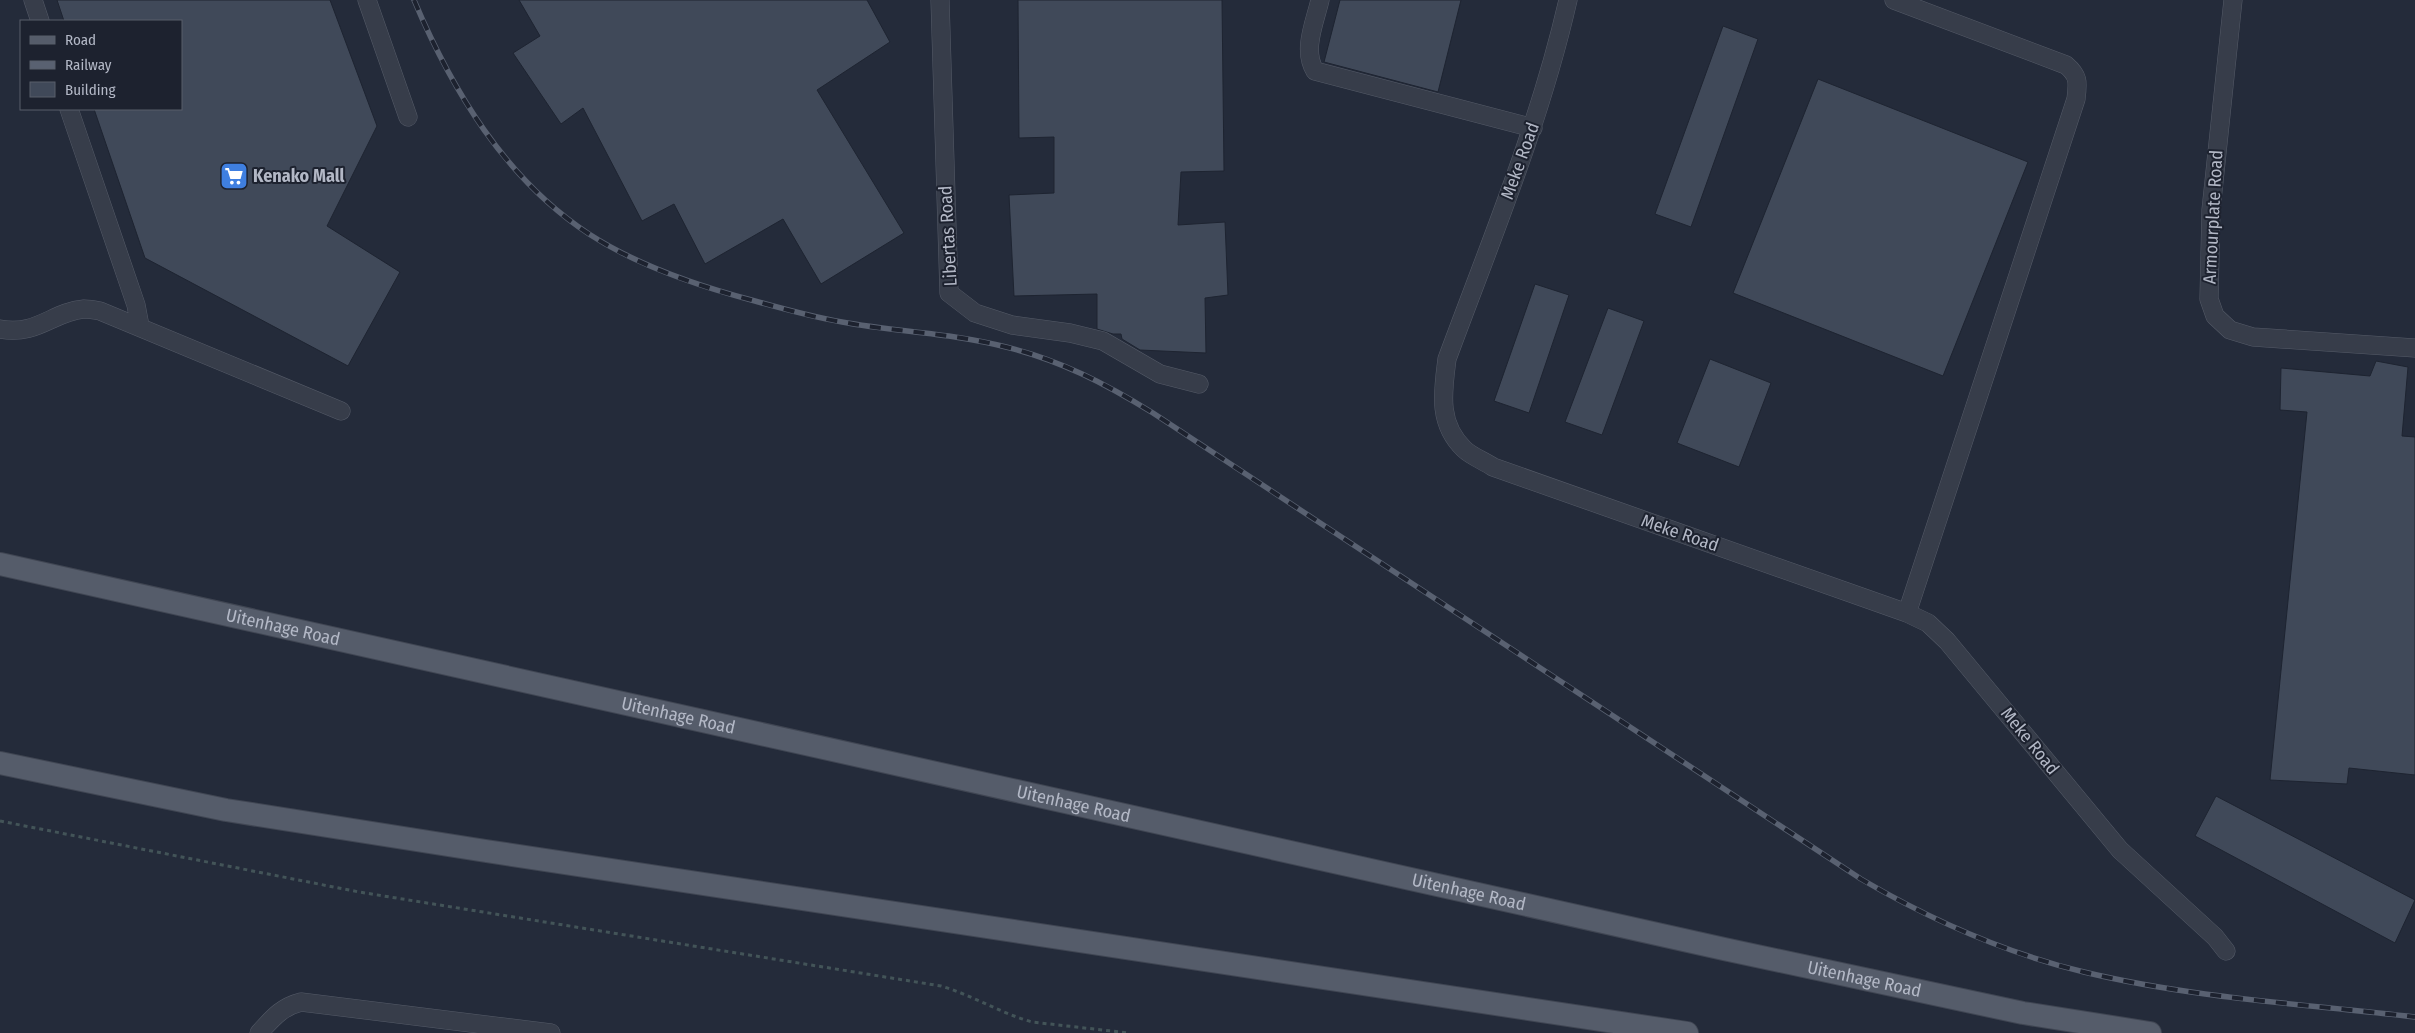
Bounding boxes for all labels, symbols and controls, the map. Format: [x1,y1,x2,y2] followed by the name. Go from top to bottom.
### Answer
[20,20,182,110] legend
[65,31,96,49] text: Road
[65,56,112,74] text: Railway
[65,81,116,99] text: Building
[1496,119,1544,203] street label: Meke Road
[2199,150,2227,284] street label: Armourplate Road
[219,161,249,191] supermarket icon: Kenako Mall
[253,165,345,187] place label: Kenako Mall
[934,185,962,287] street label: Libertas Road
[1638,510,1722,556] street label: Meke Road
[224,604,342,651] street label: Uitenhage Road
[619,692,737,739] street label: Uitenhage Road
[1996,703,2064,779] street label: Meke Road
[1015,780,1133,827] street label: Uitenhage Road
[1410,869,1528,915] street label: Uitenhage Road
[1805,956,1923,1002] street label: Uitenhage Road

